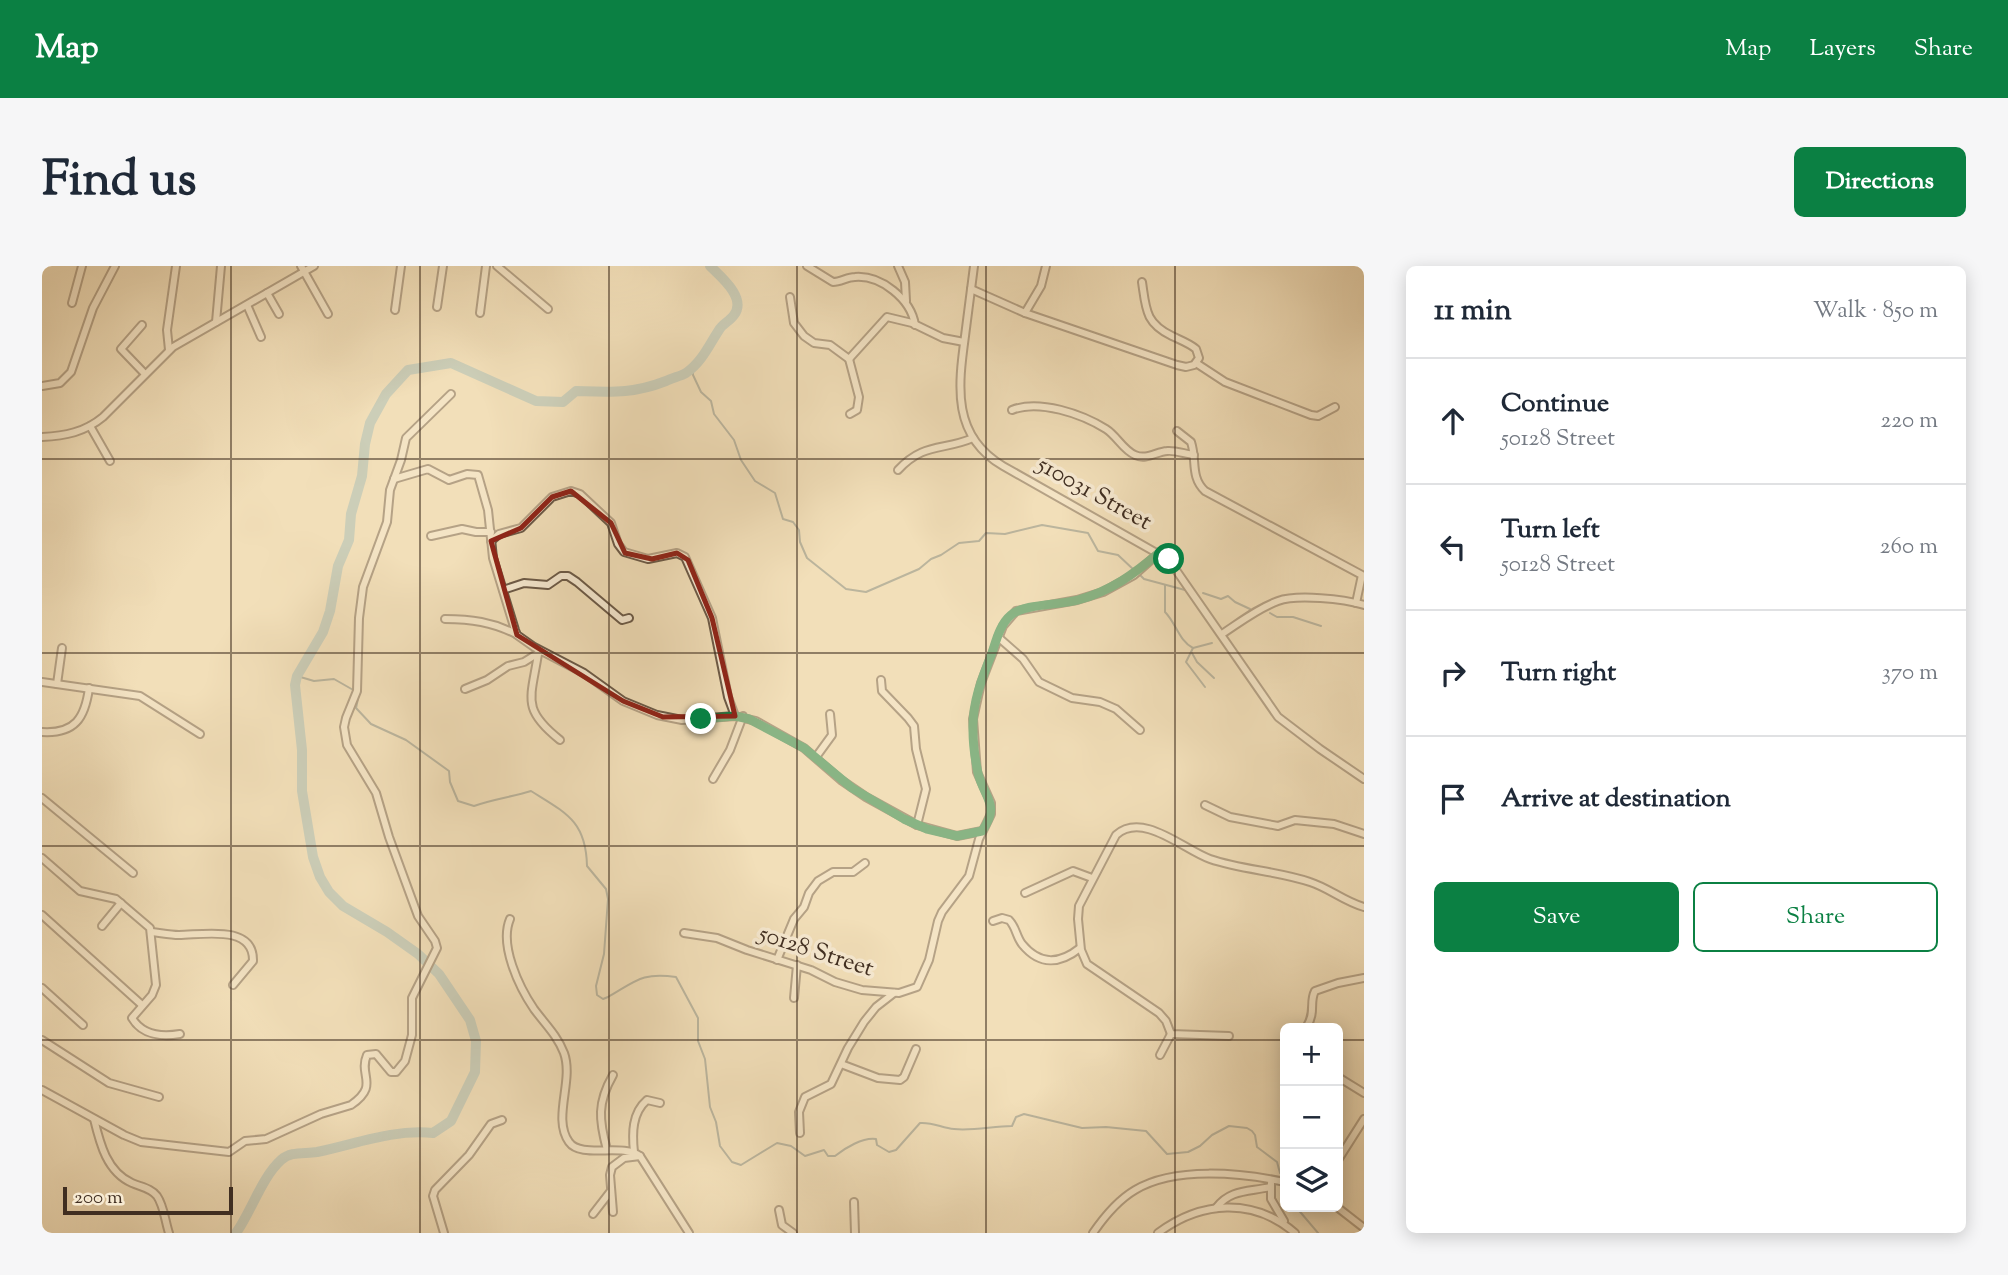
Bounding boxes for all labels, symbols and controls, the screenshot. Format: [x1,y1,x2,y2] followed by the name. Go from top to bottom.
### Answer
[35,25,99,73] text: Map
[1725,32,1771,66] text: Map
[1809,32,1876,66] text: Layers
[1914,32,1973,66] text: Share
[42,147,196,217] text: Find us
[1794,147,1966,217] button: Directions
[1434,290,1512,333] text: 11 min
[1813,295,1938,328] text: Walk · 850 m
[1501,386,1609,423] text: Continue
[1434,402,1472,440] icon: ahead
[1880,405,1938,438] text: 220 m
[1501,423,1615,456] text: 50128 Street
[1029,448,1158,540] street label: 510031 Street
[1501,512,1600,549] text: Turn left
[1434,528,1472,566] icon: left
[1880,531,1938,564] text: 260 m
[1153,543,1184,574] route start
[1501,549,1615,582] text: 50128 Street
[1434,654,1472,692] icon: right
[1501,655,1616,692] text: Turn right
[1882,657,1938,690] text: 370 m
[685,703,716,734] route end
[1434,780,1472,818] icon: arrive
[1501,781,1731,818] text: Arrive at destination
[1434,882,1679,952] button: Save
[1693,882,1938,952] button: Share
[752,917,878,987] street label: 50128 Street
[1280,1023,1343,1212] map controls
[1280,1023,1343,1086] button: +
[1280,1086,1343,1149] button: −
[1280,1149,1343,1212] button: layers
[63,1184,233,1216] scale bar
[74,1185,123,1212] text: 200 m

